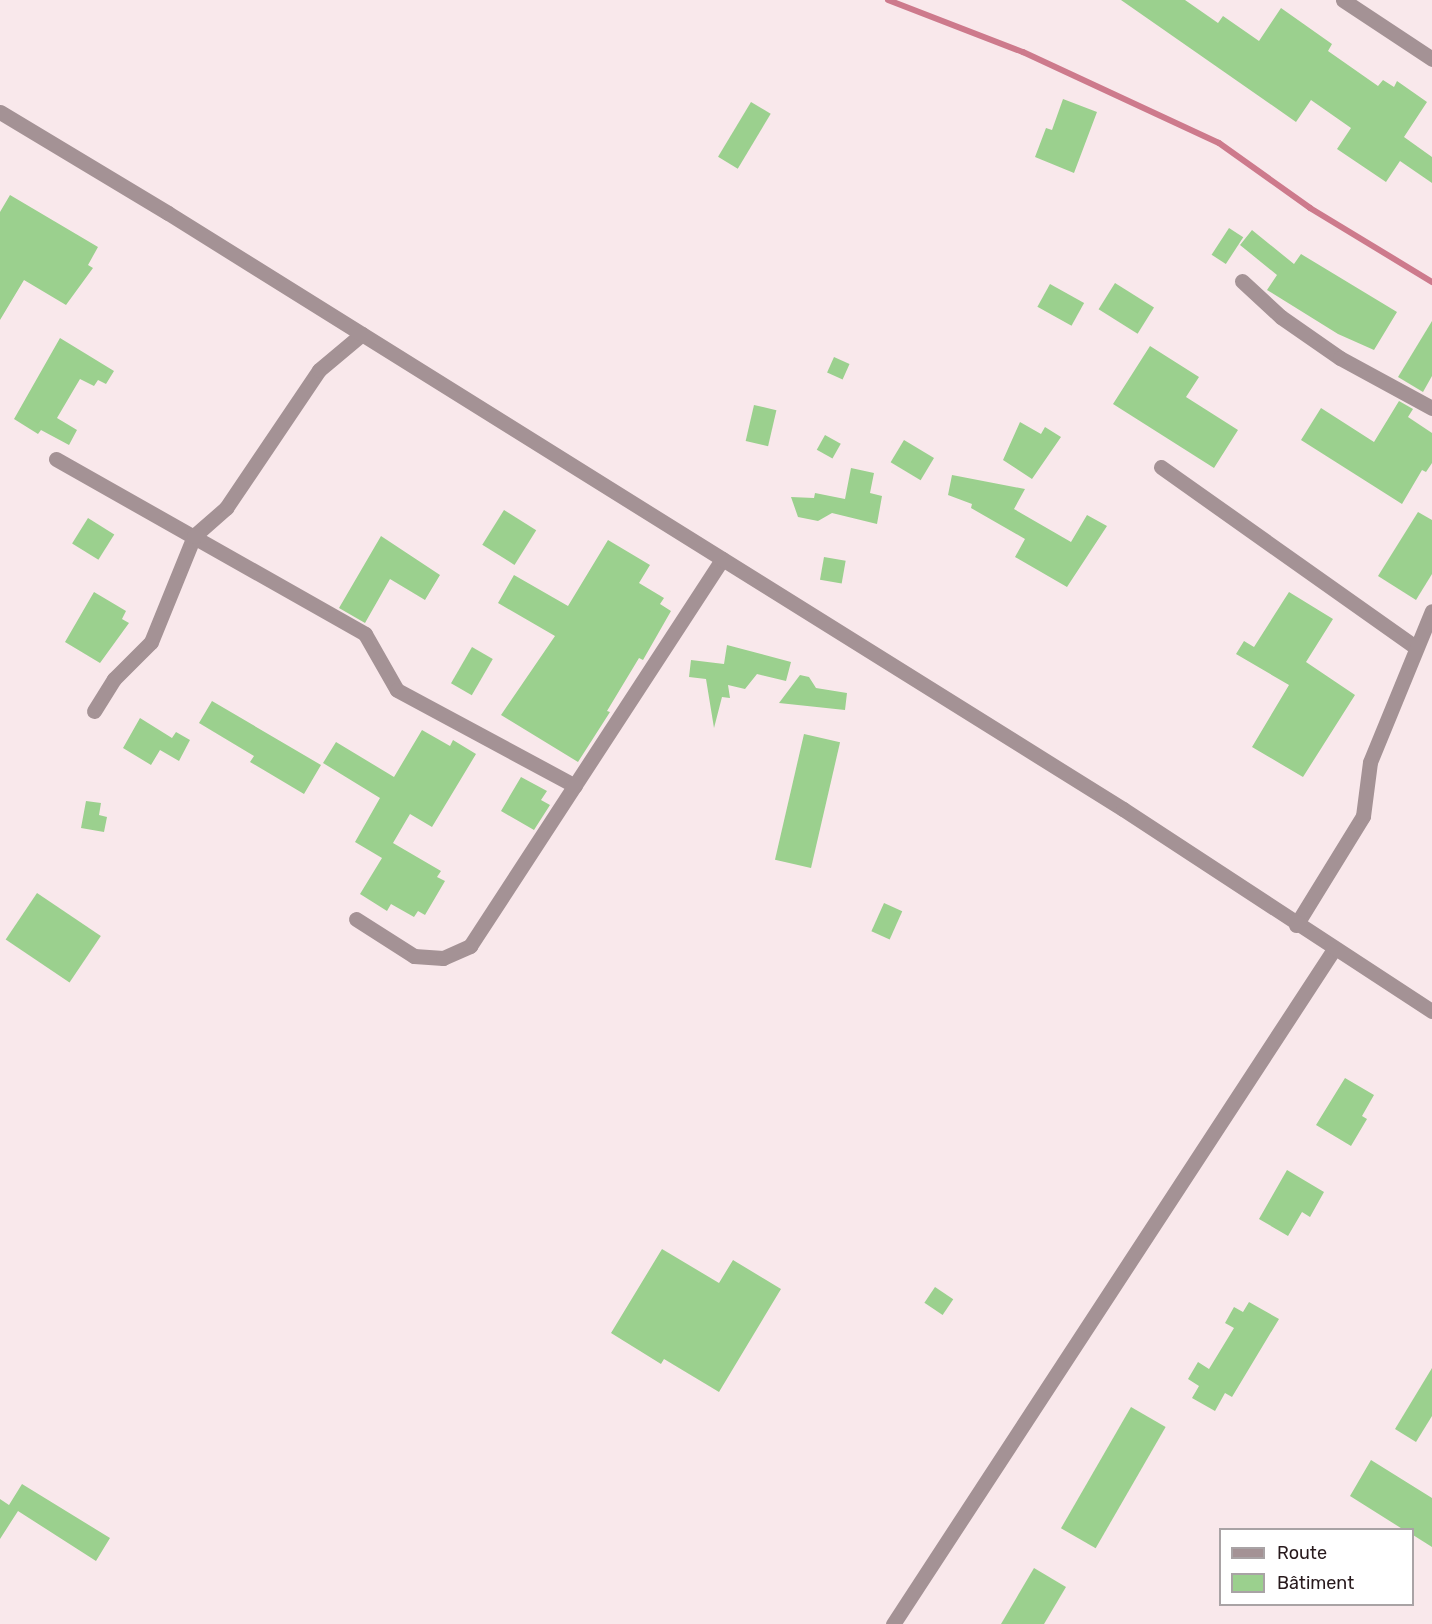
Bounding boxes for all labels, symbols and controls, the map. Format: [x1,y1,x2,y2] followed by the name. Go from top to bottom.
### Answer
[1219,1528,1414,1606] legend
[1277,1542,1327,1564] text: Route
[1277,1572,1354,1594] text: Bâtiment

